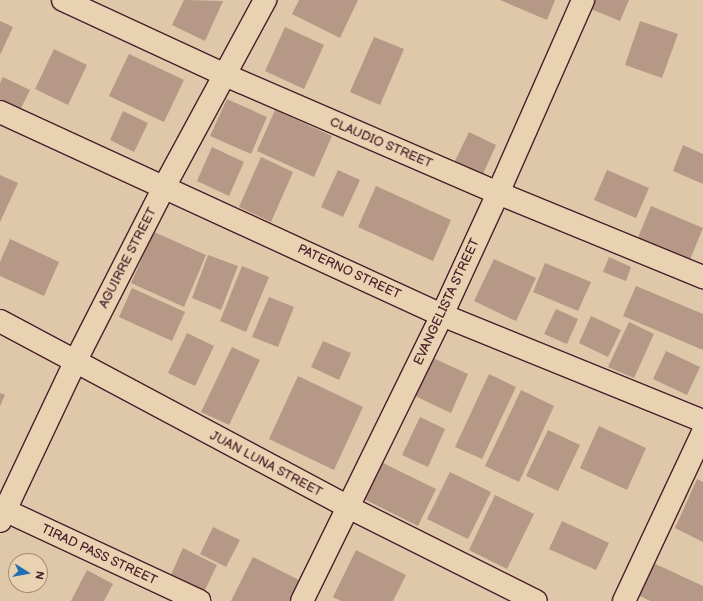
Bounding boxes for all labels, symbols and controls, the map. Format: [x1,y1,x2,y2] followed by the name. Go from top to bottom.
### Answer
[327,114,435,172] street label: CLAUDIO STREET
[96,205,160,311] street label: AGUIRRE STREET
[411,236,483,368] street label: EVANGELISTA STREET
[295,241,403,303] street label: PATERNO STREET
[207,428,325,500] street label: JUAN LUNA STREET
[39,521,159,589] street label: TIRAD PASS STREET
[8,553,48,593] north arrow
[32,570,46,580] text: N

